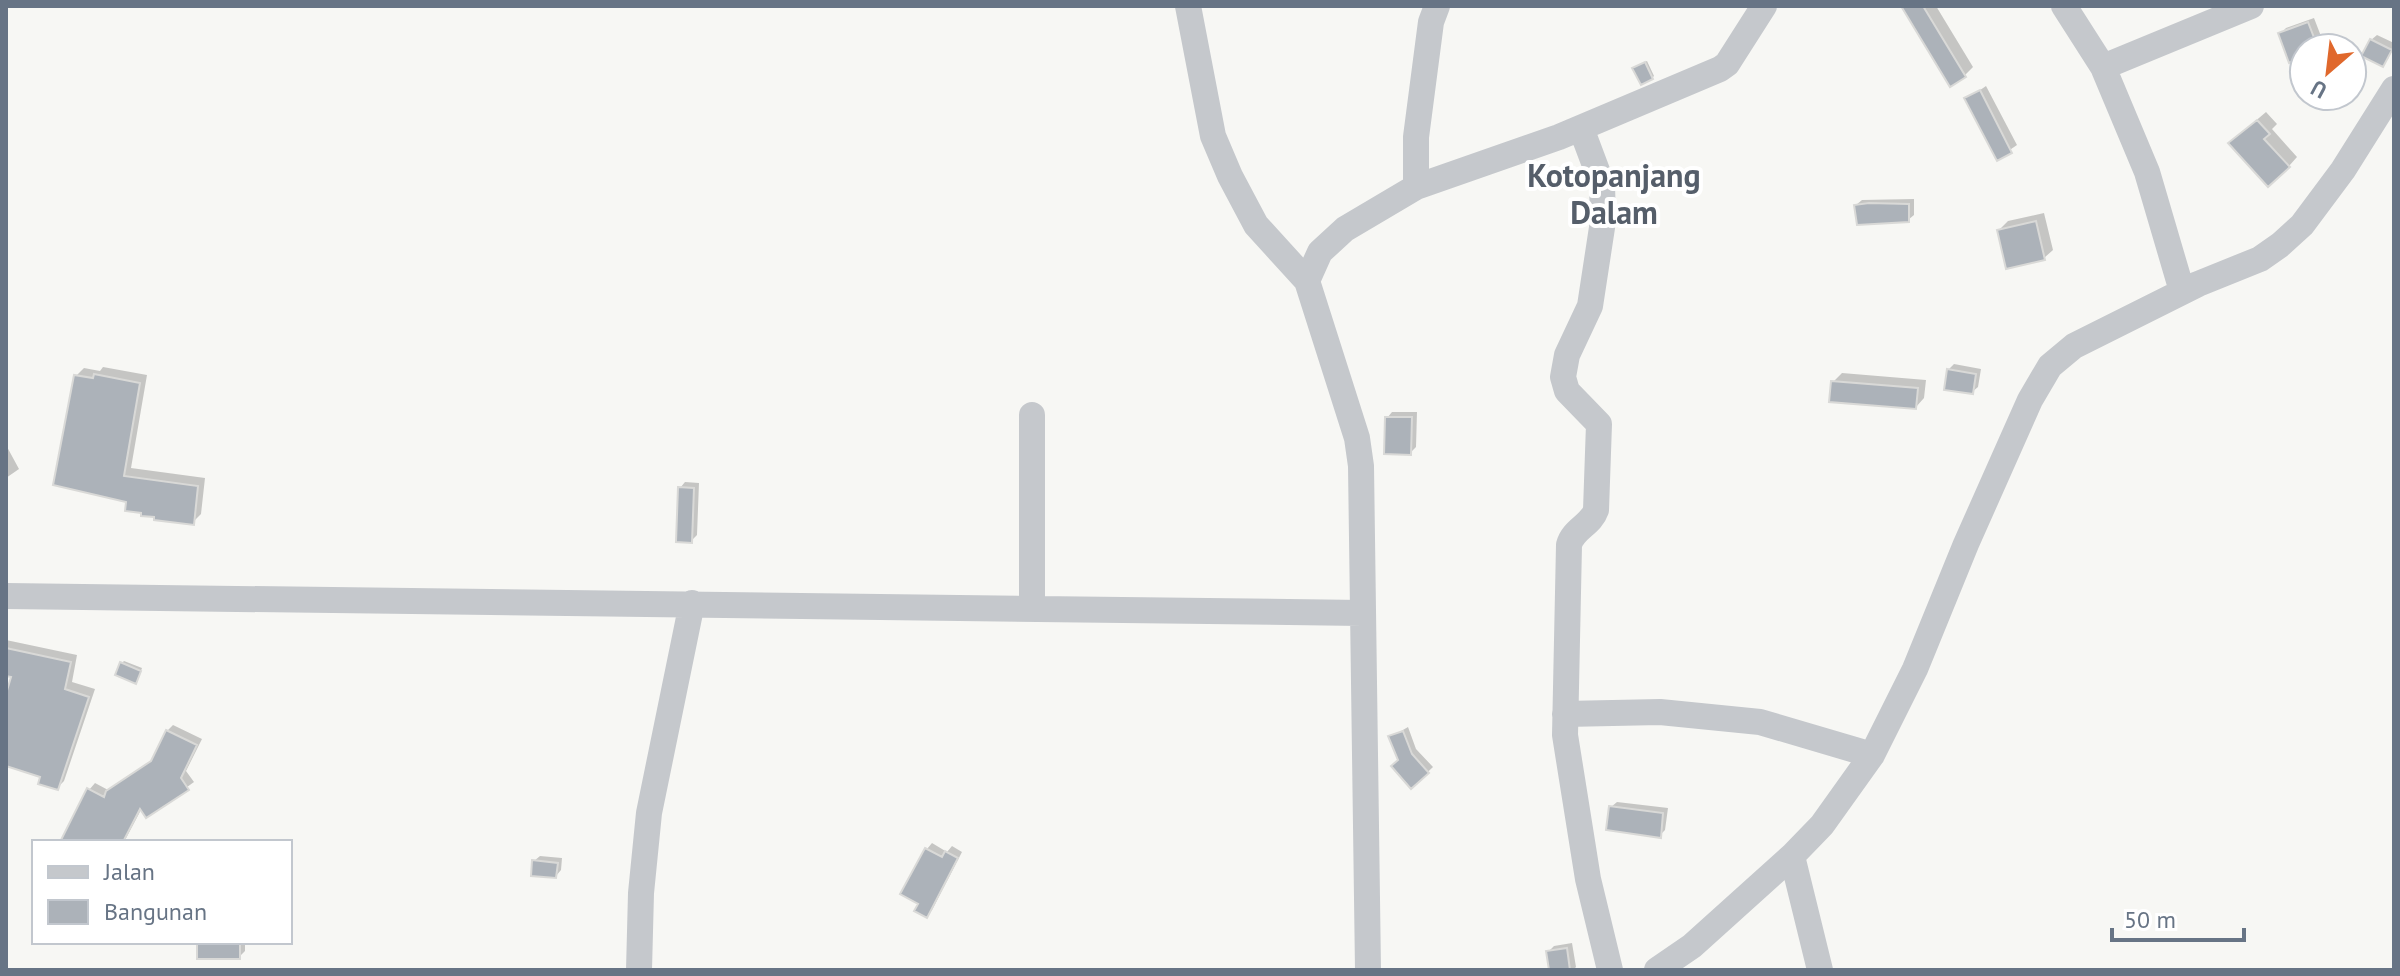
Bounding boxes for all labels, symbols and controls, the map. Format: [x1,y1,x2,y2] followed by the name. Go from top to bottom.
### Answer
[2288,32,2368,112] north arrow
[2306,74,2331,105] text: U
[1527,154,1701,233] district label: Kotopanjang Dalam
[32,840,292,944] legend
[103,856,155,887] text: Jalan
[2112,892,2244,942] scale bar
[104,896,207,927] text: Bangunan
[2124,904,2176,935] text: 50 m

